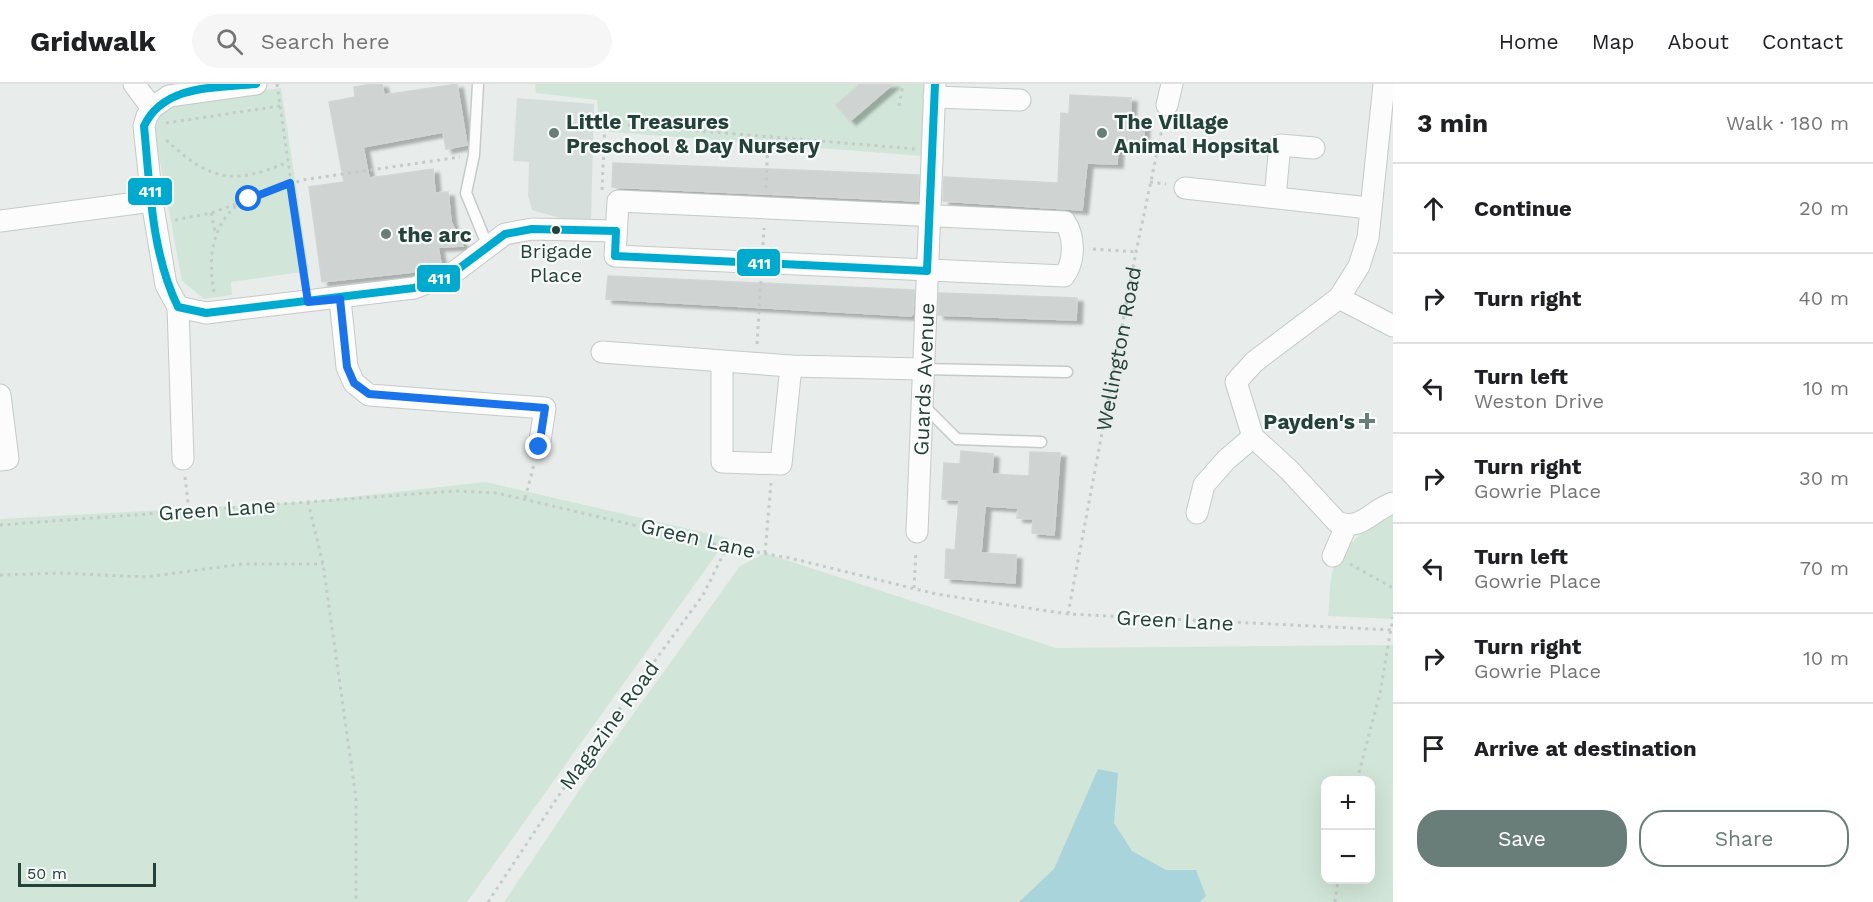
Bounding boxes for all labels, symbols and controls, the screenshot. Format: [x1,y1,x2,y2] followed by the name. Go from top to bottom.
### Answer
[192,14,612,68] search box
[30,25,156,58] text: Gridwalk
[213,25,246,58] icon: search
[261,29,390,54] text: Search here
[1499,29,1559,54] text: Home
[1592,29,1635,54] text: Map
[1668,29,1729,54] text: About
[1762,29,1843,54] text: Contact
[1417,108,1488,138] text: 3 min
[566,109,820,158] place label: Little Treasures Preschool & Day Nursery
[1114,109,1279,158] place label: The Village Animal Hopsital
[1726,111,1849,135] text: Walk · 180 m
[547,126,561,140] marker: Little Treasures Preschool & Day Nursery
[1095,126,1109,140] marker: The Village Animal Hopsital
[127,177,173,206] line badge: 411
[138,182,162,201] text: 411
[235,185,261,211] route start
[1417,192,1450,225] icon: ahead
[1474,196,1572,221] text: Continue
[1799,196,1849,220] text: 20 m
[398,222,472,247] place label: the arc
[550,224,562,236] marker: Brigade Place
[379,227,393,241] marker: the arc
[520,239,592,287] place label: Brigade Place
[736,248,781,277] line badge: 411
[747,254,771,273] text: 411
[416,264,461,293] line badge: 411
[1090,264,1146,433] street label: Wellington Road
[427,269,451,288] text: 411
[1417,282,1450,315] icon: right
[1474,286,1581,311] text: Turn right
[1798,286,1849,310] text: 40 m
[908,302,939,456] street label: Guards Avenue
[1474,364,1568,389] text: Turn left
[1417,372,1450,405] icon: left
[1803,376,1849,400] text: 10 m
[1474,389,1604,413] text: Weston Drive
[1263,409,1355,434] place label: Payden's
[1360,414,1374,428] marker: Payden's
[525,433,551,459] route end
[1474,454,1581,479] text: Turn right
[1417,462,1450,495] icon: right
[1799,466,1849,490] text: 30 m
[1474,479,1601,503] text: Gowrie Place
[158,492,276,526] street label: Green Lane
[638,513,758,563] street label: Green Lane
[1474,544,1568,569] text: Turn left
[1417,552,1450,585] icon: left
[1800,556,1849,580] text: 70 m
[1474,569,1601,593] text: Gowrie Place
[1116,604,1234,636] street label: Green Lane
[1474,634,1581,659] text: Turn right
[1417,642,1450,675] icon: right
[1803,646,1849,670] text: 10 m
[554,656,664,794] street label: Magazine Road
[1474,659,1601,683] text: Gowrie Place
[1417,732,1450,765] icon: arrive
[1474,736,1697,761] text: Arrive at destination
[1321,776,1375,884] map controls
[1321,776,1375,830] button: +
[1417,810,1627,867] button: Save
[1639,810,1849,867] button: Share
[1321,830,1375,884] button: −
[18,860,156,888] scale bar
[27,864,67,883] text: 50 m

